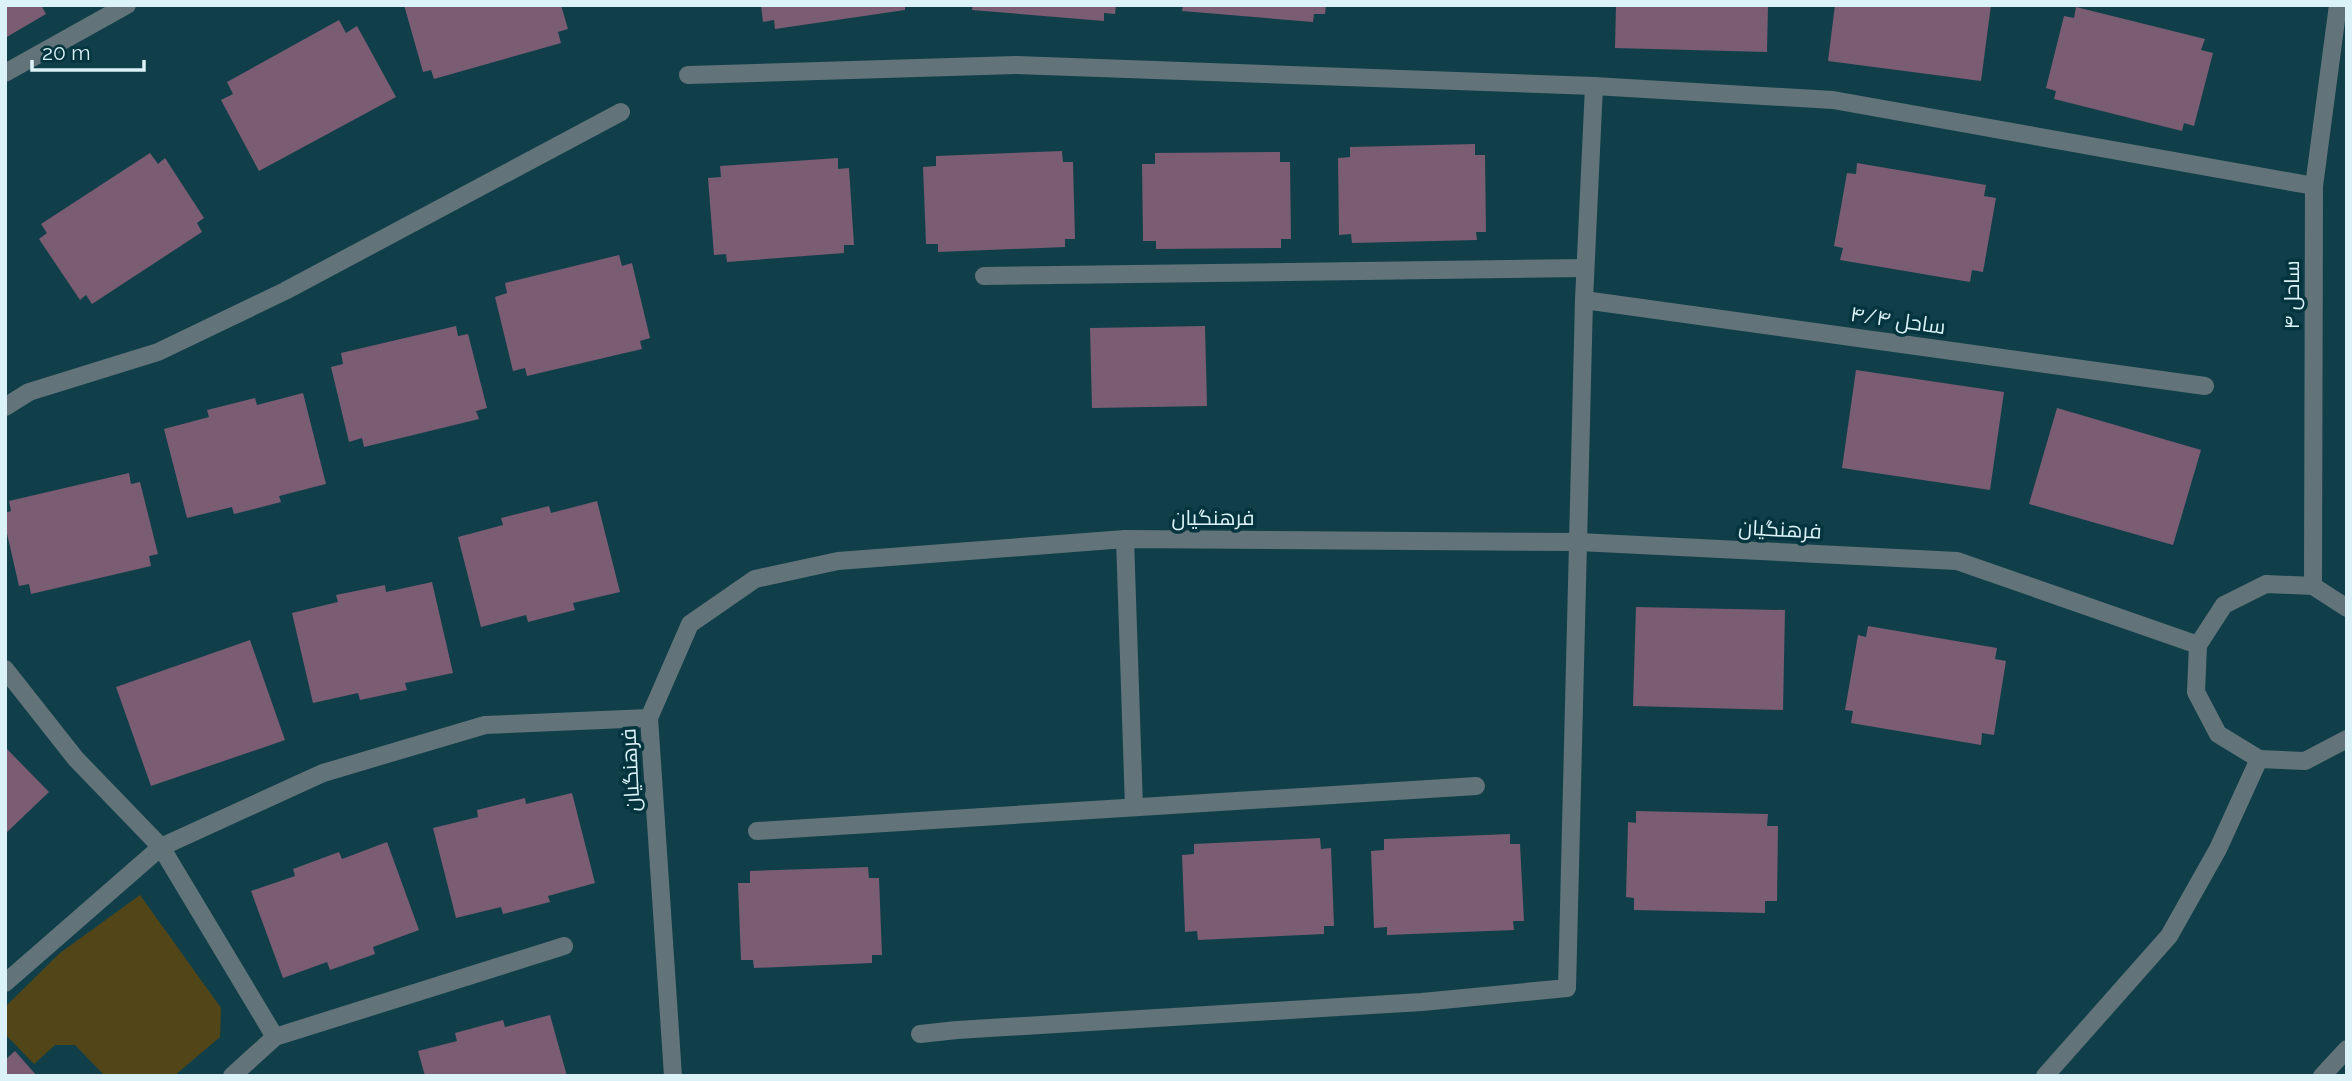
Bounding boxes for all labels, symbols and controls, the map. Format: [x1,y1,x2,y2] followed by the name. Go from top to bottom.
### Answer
[32,28,144,72] scale bar
[42,40,90,65] text: 20 m
[2279,260,2305,330] street label: ساحل ۴
[1849,301,1947,340] street label: ساحل ۴/۴
[1171,505,1255,531] street label: فرهنگیان
[1738,514,1822,545] street label: فرهنگیان
[615,728,646,812] street label: فرهنگیان

